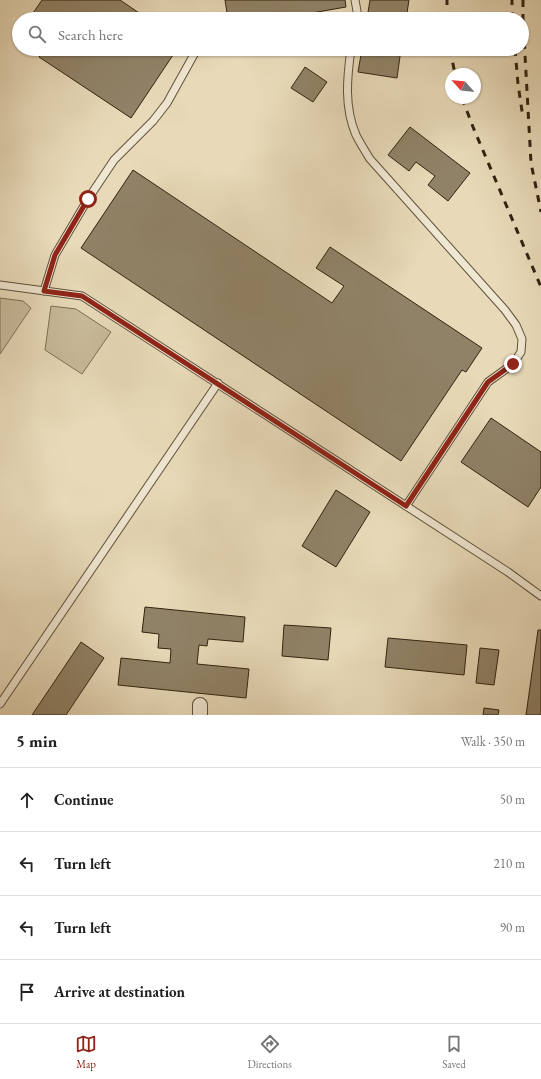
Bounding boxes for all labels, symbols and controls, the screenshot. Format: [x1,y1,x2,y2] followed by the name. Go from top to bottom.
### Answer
[12,12,529,56] search box
[26,23,48,45] icon: search
[58,25,123,44] text: Search here
[445,68,481,104] north arrow
[79,190,97,208] route start
[504,355,522,373] route end
[16,730,57,752] text: 5 min
[461,733,525,750] text: Walk · 350 m
[16,789,38,811] icon: ahead
[54,790,114,809] text: Continue
[500,791,525,808] text: 50 m
[16,853,38,875] icon: left
[54,854,111,873] text: Turn left
[494,855,525,872] text: 210 m
[16,917,38,939] icon: left
[54,918,111,937] text: Turn left
[500,919,525,936] text: 90 m
[16,981,38,1003] icon: arrive
[54,982,185,1001] text: Arrive at destination
[75,1033,97,1071] tab: Map
[248,1033,292,1071] tab: Directions
[442,1033,466,1071] tab: Saved

